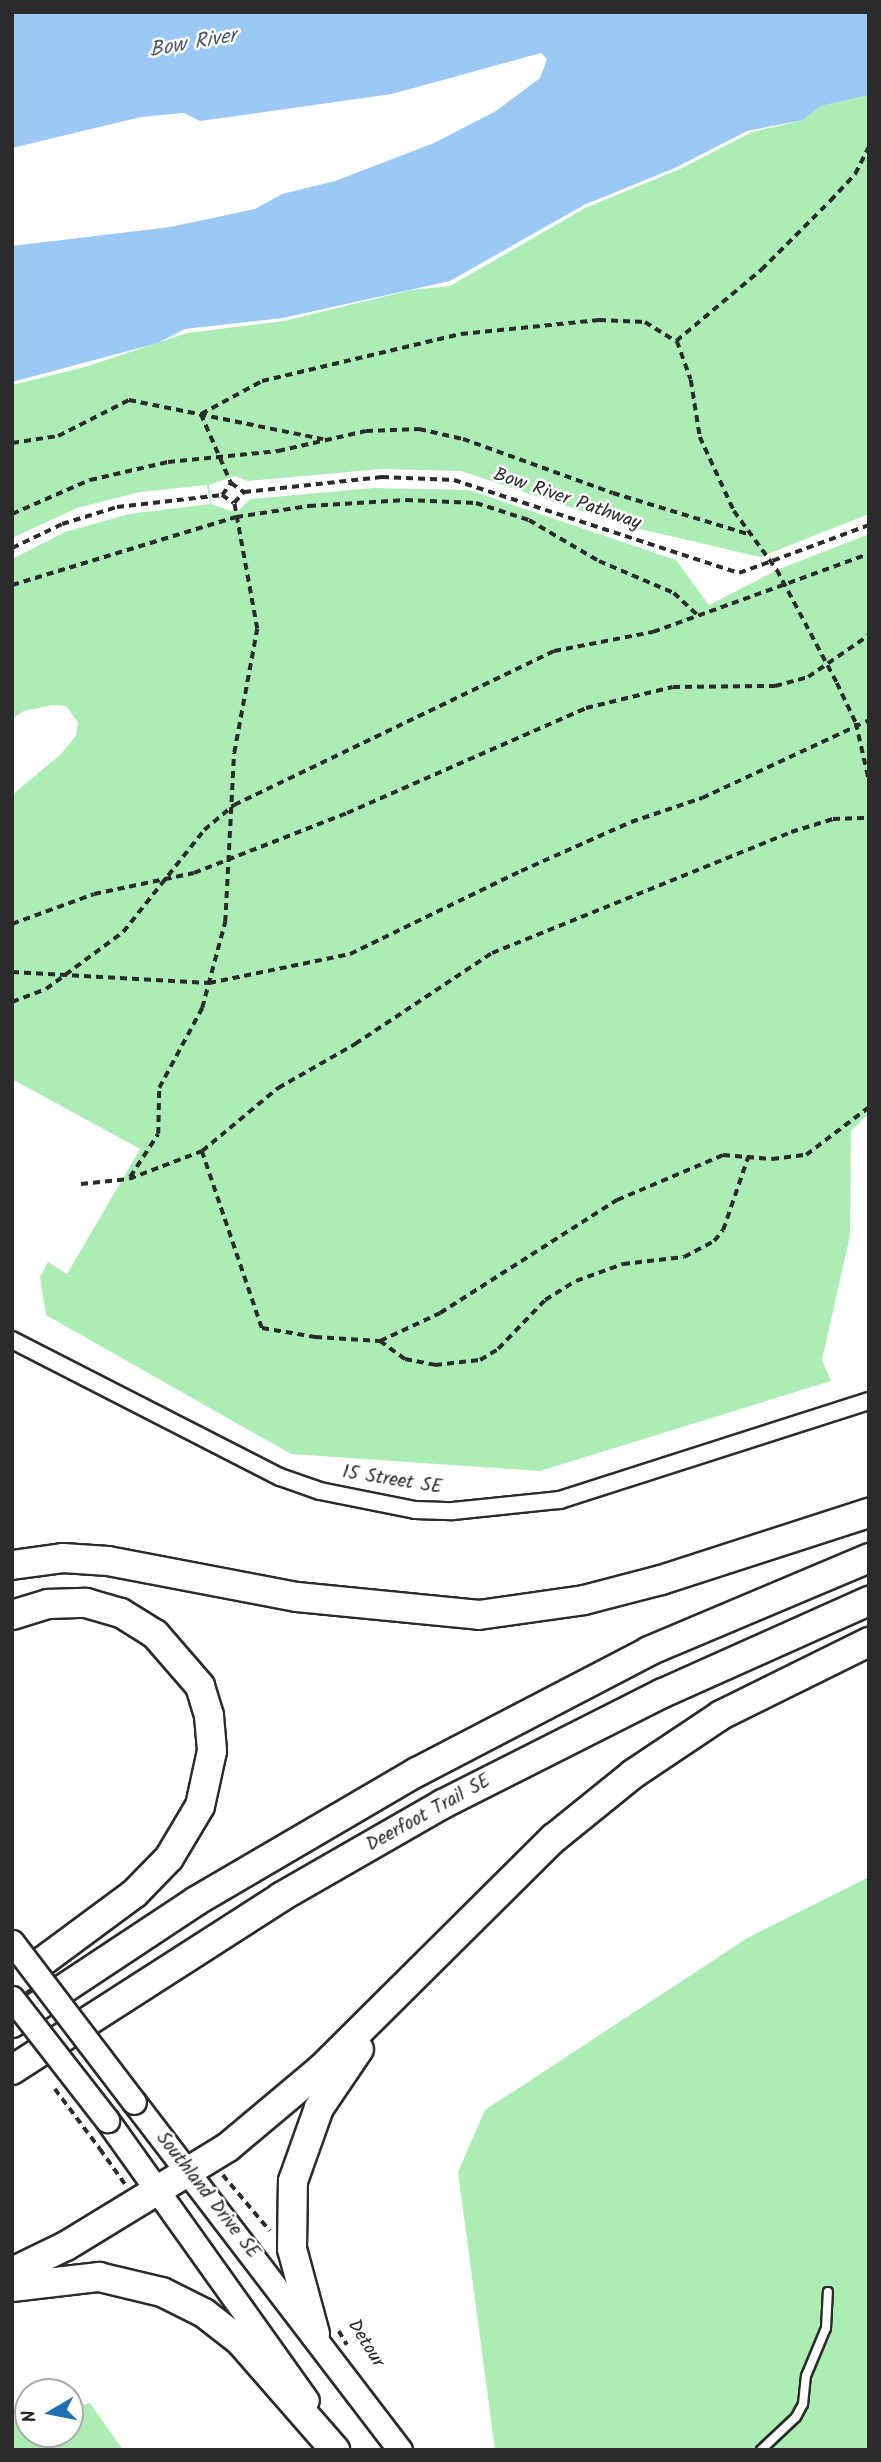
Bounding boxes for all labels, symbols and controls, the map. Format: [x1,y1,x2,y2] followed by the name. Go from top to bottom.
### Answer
[147,24,239,64] water label: Bow River
[490,464,644,536] street label: Bow River Pathway
[340,1462,444,1500] street label: 15 Street SE
[363,1770,495,1858] street label: Deerfoot Trail SE
[150,2128,264,2264] street label: Southland Drive SE
[342,2316,388,2372] street label: Detour
[14,2378,84,2448] north arrow
[14,2408,46,2425] text: N

